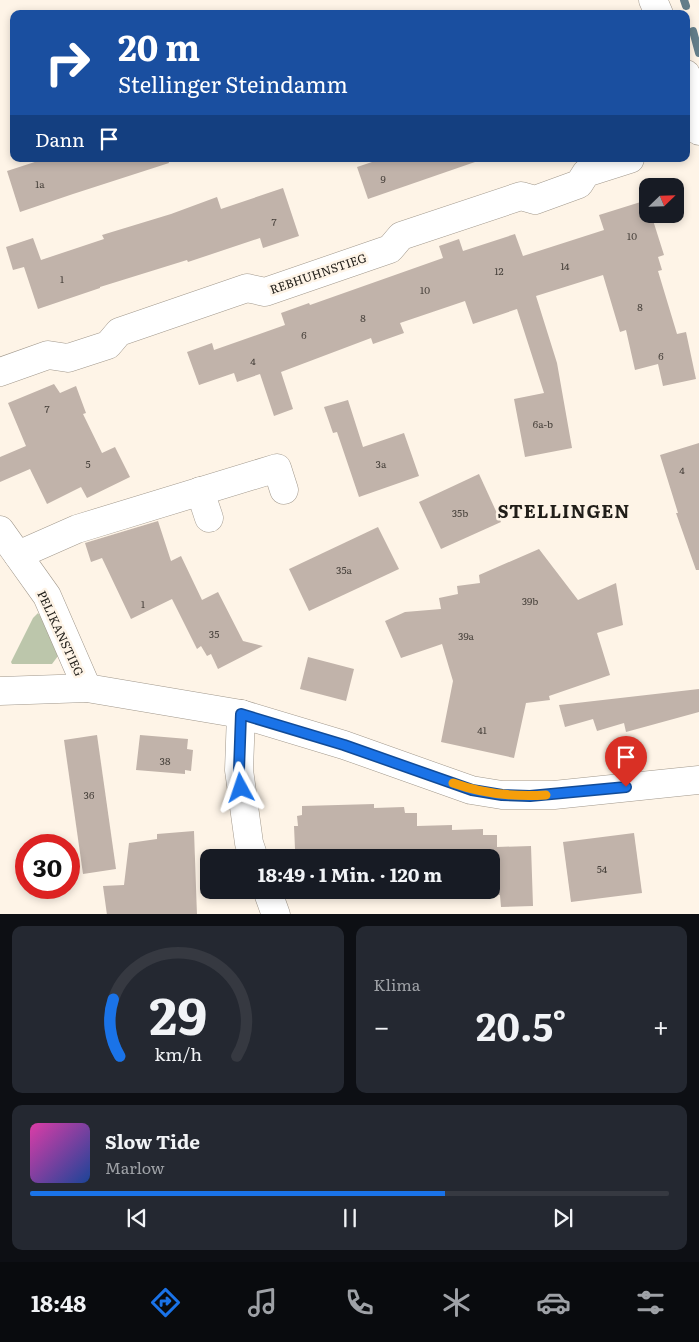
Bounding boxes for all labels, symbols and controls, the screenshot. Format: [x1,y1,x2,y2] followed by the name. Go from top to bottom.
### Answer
[118,20,200,72] text: 20 m
[35,30,100,95] icon: right
[118,67,348,100] text: Stellinger Steindamm
[35,125,85,153] text: Dann
[95,125,123,153] icon: arrive
[380,171,386,186] house number: 9
[35,176,45,191] house number: 1a
[639,178,684,222] north arrow
[639,178,684,223] map controls
[271,214,277,229] house number: 7
[627,228,637,243] house number: 10
[267,248,369,298] street label: REBHUHNSTIEG
[560,258,570,273] house number: 14
[494,263,504,278] house number: 12
[60,271,64,286] house number: 1
[420,282,430,297] house number: 10
[637,299,643,314] house number: 8
[360,310,366,325] house number: 8
[301,327,307,342] house number: 6
[658,348,664,363] house number: 6
[250,353,256,368] house number: 4
[44,401,50,416] house number: 7
[533,416,553,431] house number: 6a-b
[85,456,91,471] house number: 5
[376,456,387,471] house number: 3a
[679,462,685,477] house number: 4
[498,497,630,524] district label: STELLINGEN
[452,505,468,520] house number: 35b
[336,562,353,577] house number: 35a
[33,587,89,679] street label: PELIKANSTIEG
[522,593,538,608] house number: 39b
[141,596,145,611] house number: 1
[209,626,219,641] house number: 35
[458,628,475,643] house number: 39a
[477,722,487,737] house number: 41
[605,736,647,787] pin
[612,743,640,771] icon: arrive
[160,753,171,768] house number: 38
[214,761,266,813] position arrow
[84,787,95,802] house number: 36
[15,834,80,899] speed limit sign: 30
[258,860,442,888] text: 18:49 · 1 Min. · 120 m
[597,861,608,876] house number: 54
[374,972,420,996] text: Klima
[149,974,207,1051] text: 29
[476,996,566,1053] text: 20.5°
[374,1004,390,1046] text: −
[653,1004,669,1046] text: +
[154,1040,202,1067] text: km/h
[105,1127,200,1155] text: Slow Tide
[105,1155,165,1179] text: Marlow
[123,1204,151,1232] icon: previous
[336,1204,364,1232] icon: pause
[549,1204,577,1232] icon: next
[148,1285,183,1320] icon: directions
[245,1285,280,1320] icon: music
[342,1285,377,1320] icon: phone
[439,1285,474,1320] icon: climate
[536,1285,571,1320] icon: car
[633,1285,668,1320] icon: filters
[31,1286,86,1319] text: 18:48

